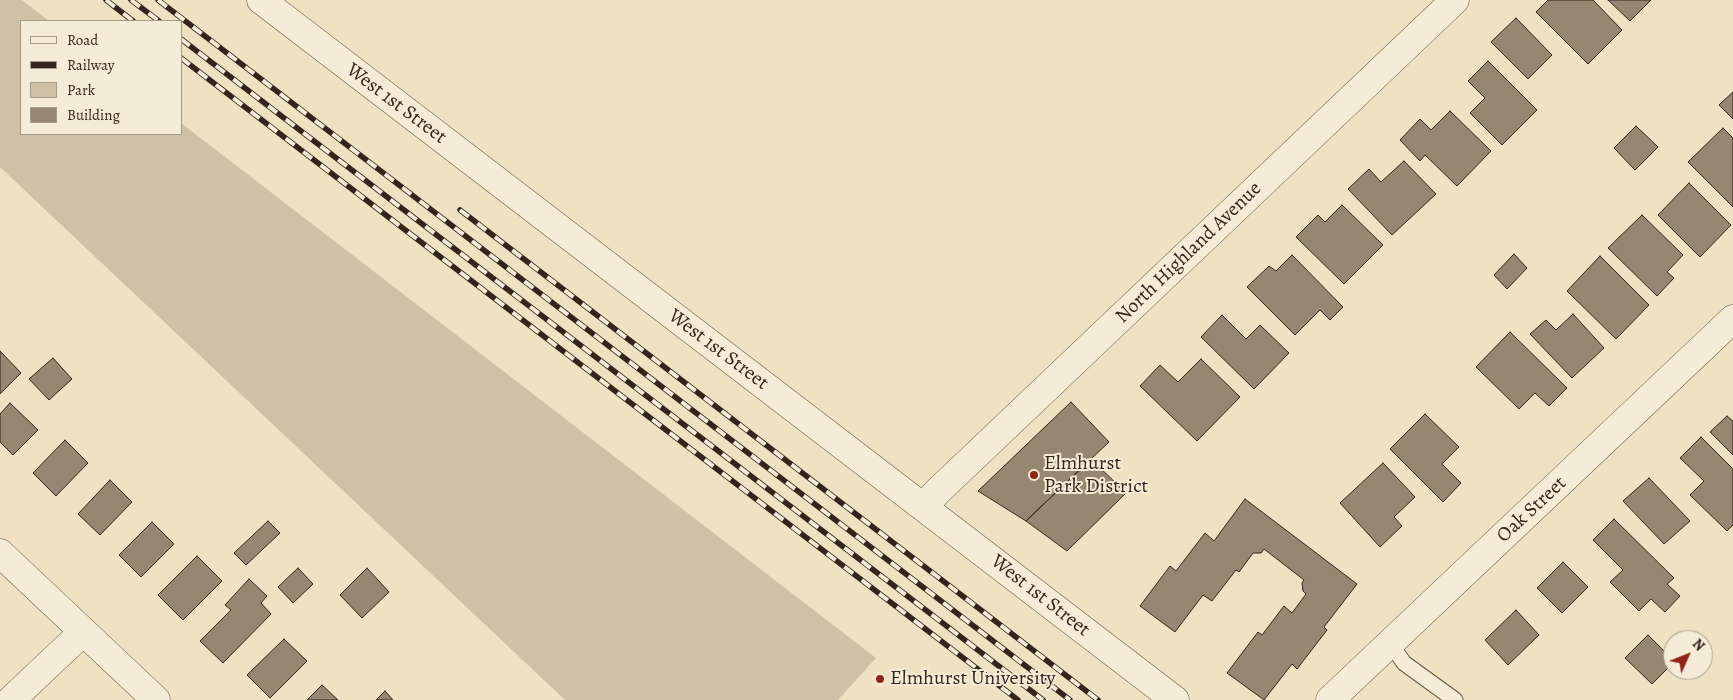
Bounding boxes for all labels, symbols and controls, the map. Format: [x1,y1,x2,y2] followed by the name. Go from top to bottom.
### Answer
[20,20,182,135] legend
[67,30,98,50] text: Road
[67,55,114,75] text: Railway
[341,59,451,149] street label: West 1st Street
[67,80,95,100] text: Park
[67,105,120,125] text: Building
[1111,177,1267,329] street label: North Highland Avenue
[663,305,773,395] street label: West 1st Street
[1044,452,1148,499] place label: Elmhurst Park District
[1028,469,1040,481] marker: Elmhurst Park District
[1492,472,1572,548] street label: Oak Street
[986,550,1094,642] street label: West 1st Street
[1663,630,1713,680] north arrow
[1688,635,1709,655] text: N
[890,667,1055,691] place label: Elmhurst University
[874,673,886,685] marker: Elmhurst University

